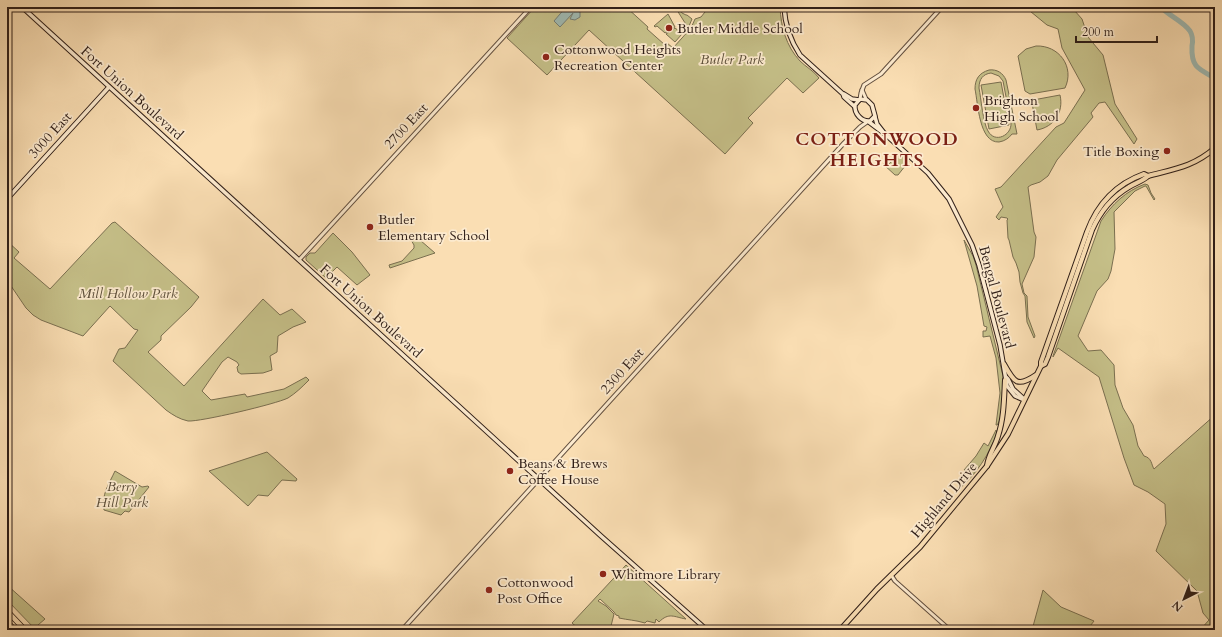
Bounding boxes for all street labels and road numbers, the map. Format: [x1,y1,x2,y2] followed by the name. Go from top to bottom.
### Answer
[77,42,188,145] street label: Fort Union Boulevard
[380,99,433,153] street label: 2700 East
[24,107,76,162] street label: 3000 East
[974,244,1020,351] street label: Bengal Boulevard
[316,260,427,363] street label: Fort Union Boulevard
[596,343,648,398] street label: 2300 East
[907,458,981,542] street label: Highland Drive

